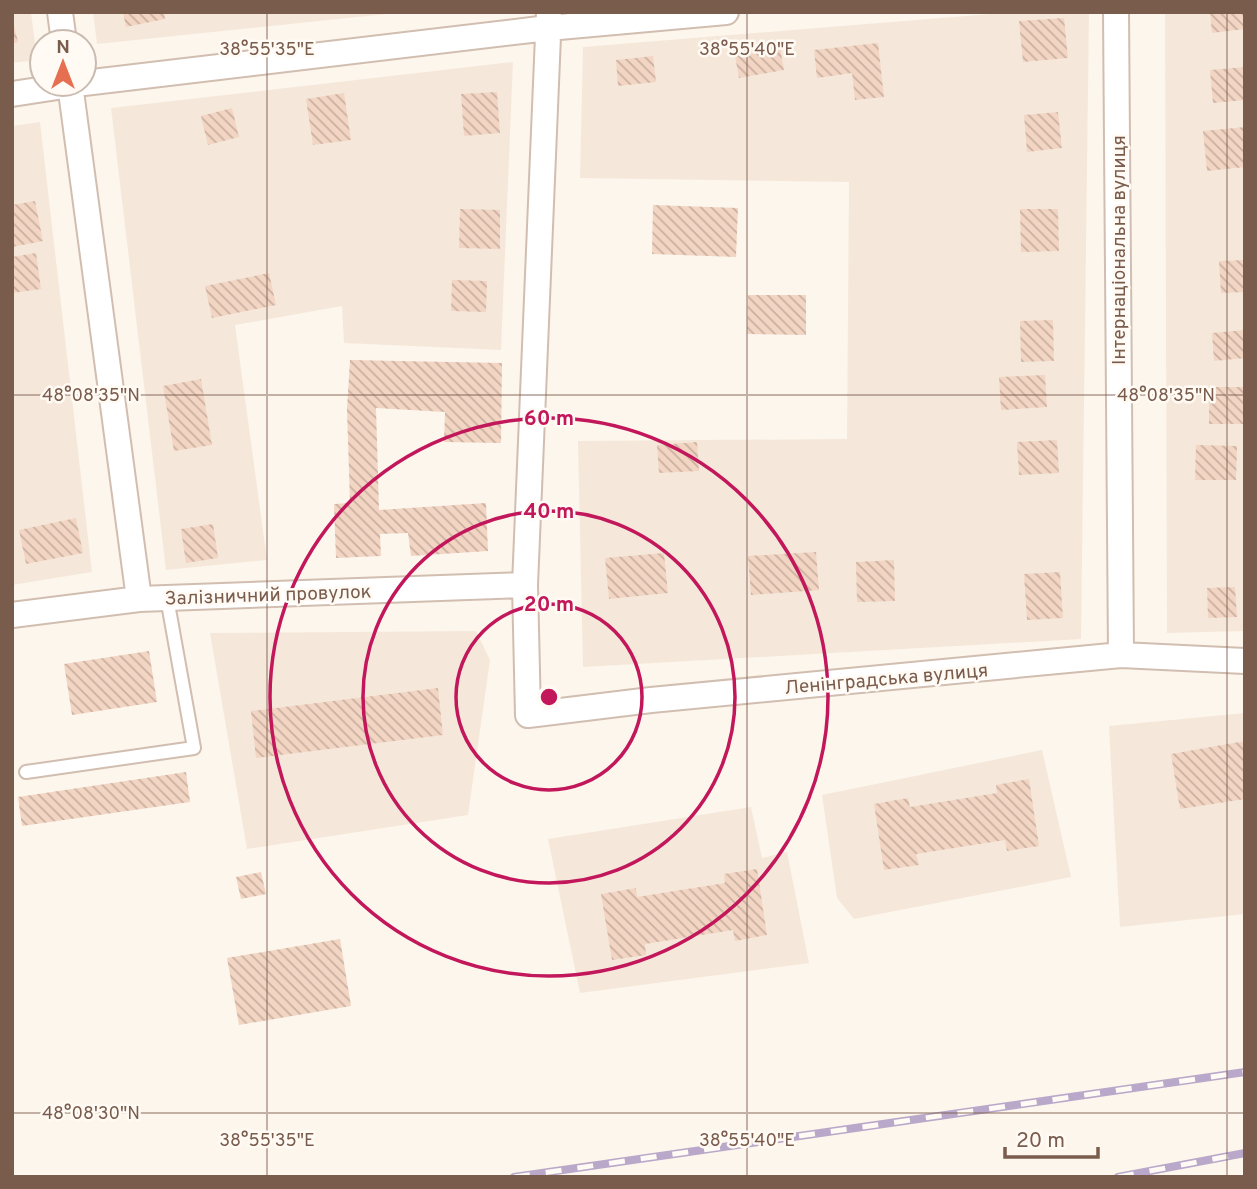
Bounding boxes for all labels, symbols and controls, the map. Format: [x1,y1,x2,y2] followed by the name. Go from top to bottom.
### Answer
[28,28,98,98] north arrow
[56,36,70,60] text: N
[219,39,315,62] text: 38°55'35"E
[699,39,795,62] text: 38°55'40"E
[1108,135,1132,365] street label: Інтернаціональна вулиця
[42,385,140,408] text: 48°08'35"N
[1117,385,1215,408] text: 48°08'35"N
[524,406,574,433] text: 60 m
[524,499,574,526] text: 40 m
[164,580,372,612] street label: Залізничний провулок
[524,592,574,619] text: 20 m
[783,659,989,701] street label: Ленінградська вулиця
[537,685,561,709] centre of rings
[42,1103,140,1126] text: 48°08'30"N
[1005,1116,1098,1160] scale bar
[1016,1128,1065,1155] text: 20 m
[219,1130,315,1153] text: 38°55'35"E
[699,1130,795,1153] text: 38°55'40"E

